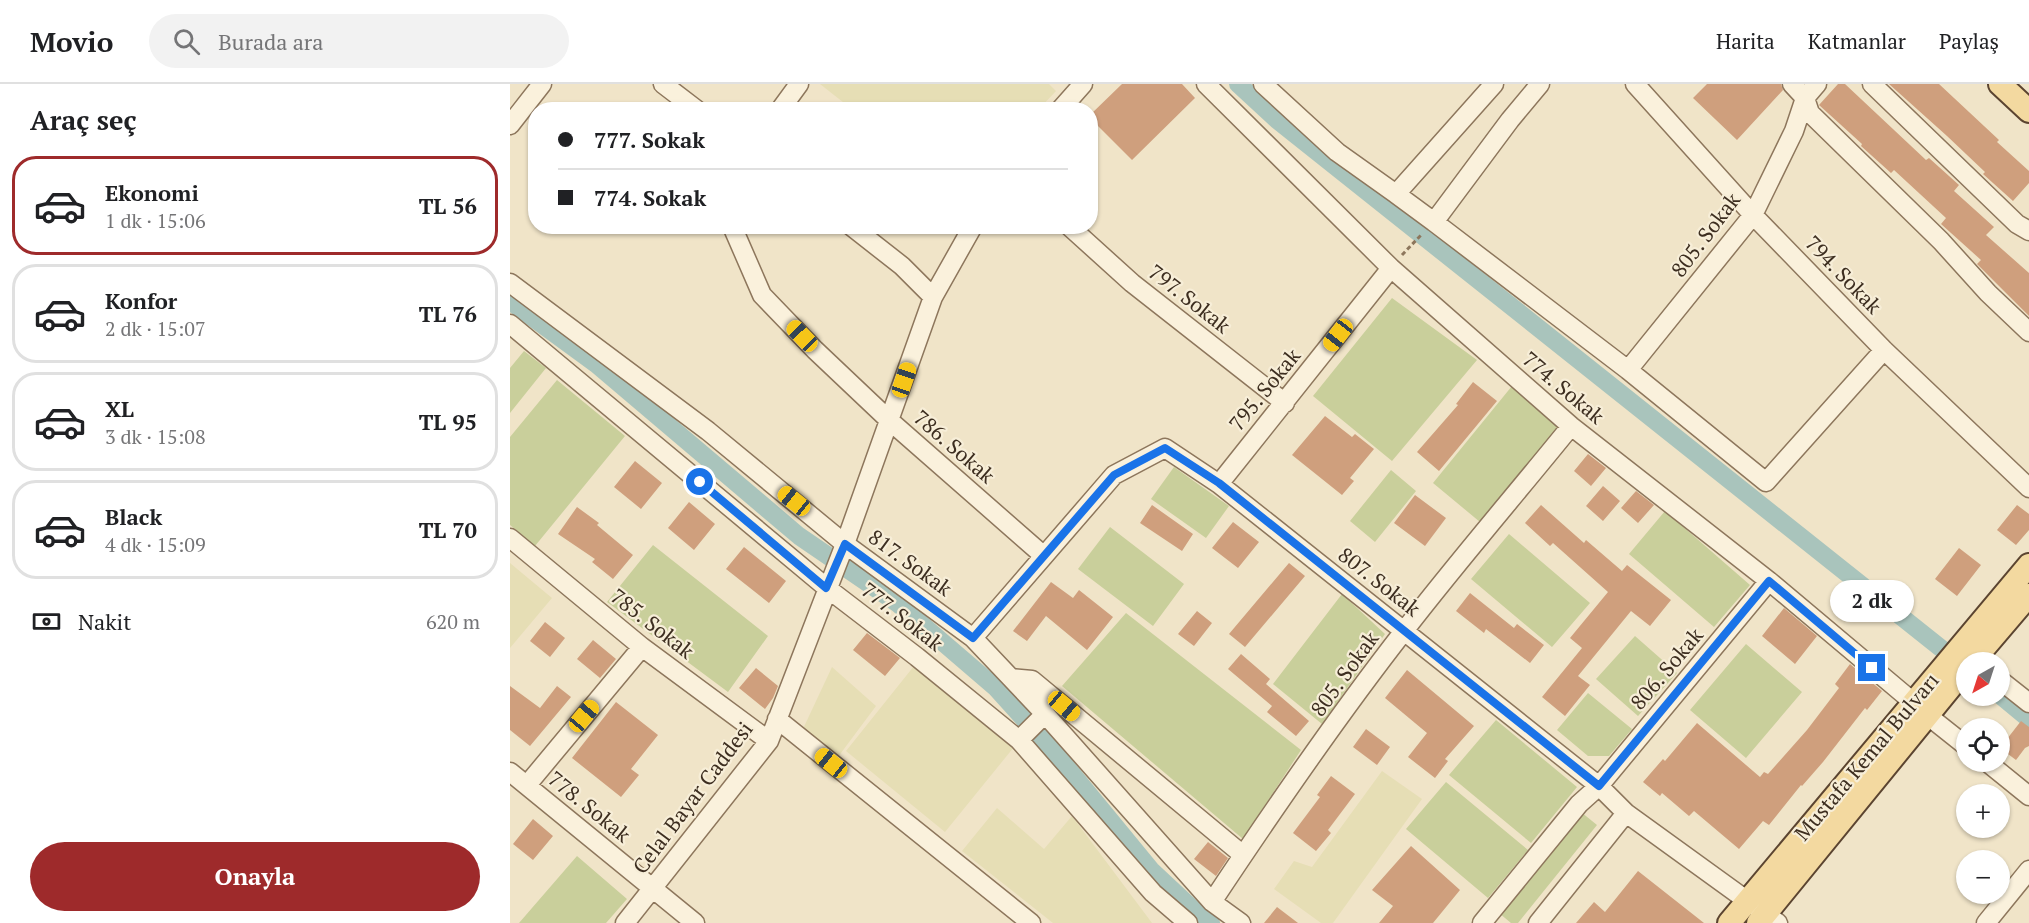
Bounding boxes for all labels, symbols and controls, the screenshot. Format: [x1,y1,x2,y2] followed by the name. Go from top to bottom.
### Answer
[149,14,569,68] search box
[30,23,113,60] text: Movio
[170,25,203,58] icon: search
[218,27,323,56] text: Burada ara
[1716,27,1775,55] text: Harita
[1808,27,1906,55] text: Katmanlar
[1939,27,1999,55] text: Paylaş
[30,102,137,138] text: Araç seç
[594,125,705,154] text: 777. Sokak
[105,178,199,207] text: Ekonomi
[33,179,87,233] icon: car
[594,183,706,212] text: 774. Sokak
[1664,186,1746,282] street label: 805. Sokak
[419,191,477,220] text: TL 56
[105,207,206,234] text: 1 dk · 15:06
[1799,229,1888,320] street label: 794. Sokak
[1143,257,1236,339] street label: 797. Sokak
[105,286,177,315] text: Konfor
[33,287,87,341] icon: car
[419,299,477,328] text: TL 76
[105,315,206,342] text: 2 dk · 15:07
[1320,315,1356,355] car
[783,317,821,355] car
[1222,342,1306,437] street label: 795. Sokak
[1517,345,1611,430] street label: 774. Sokak
[890,360,918,400] car
[105,394,134,423] text: XL
[33,395,87,449] icon: car
[908,403,1001,489] street label: 786. Sokak
[419,407,477,436] text: TL 95
[105,423,206,450] text: 3 dk · 15:08
[686,468,713,495] route start
[774,483,814,519] car
[105,502,162,531] text: Black
[33,503,87,557] icon: car
[419,515,477,544] text: TL 70
[863,522,958,602] street label: 817. Sokak
[105,531,206,558] text: 4 dk · 15:09
[1333,540,1426,622] street label: 807. Sokak
[856,575,949,657] street label: 777. Sokak
[1830,581,1914,623] callout: 2 dk
[605,582,700,665] street label: 785. Sokak
[1852,587,1892,614] text: 2 dk
[30,605,63,638] icon: cash
[78,607,131,636] text: Nakit
[426,608,480,635] text: 620 m
[1624,621,1709,715] street label: 806. Sokak
[1304,625,1385,722] street label: 805. Sokak
[1956,652,2010,706] north arrow
[1956,652,2010,904] map controls
[1858,654,1885,681] route end
[1788,667,1945,846] street label: Mustafa Kemal Bulvarı
[1044,688,1084,724] car
[566,696,602,736] car
[626,716,759,879] street label: Celal Bayar Caddesi
[1956,718,2010,772] button: locate
[811,745,851,781] car
[542,764,637,848] street label: 778. Sokak
[1956,784,2010,838] button: +
[30,842,480,911] button: Onayla
[1956,850,2010,904] button: −

